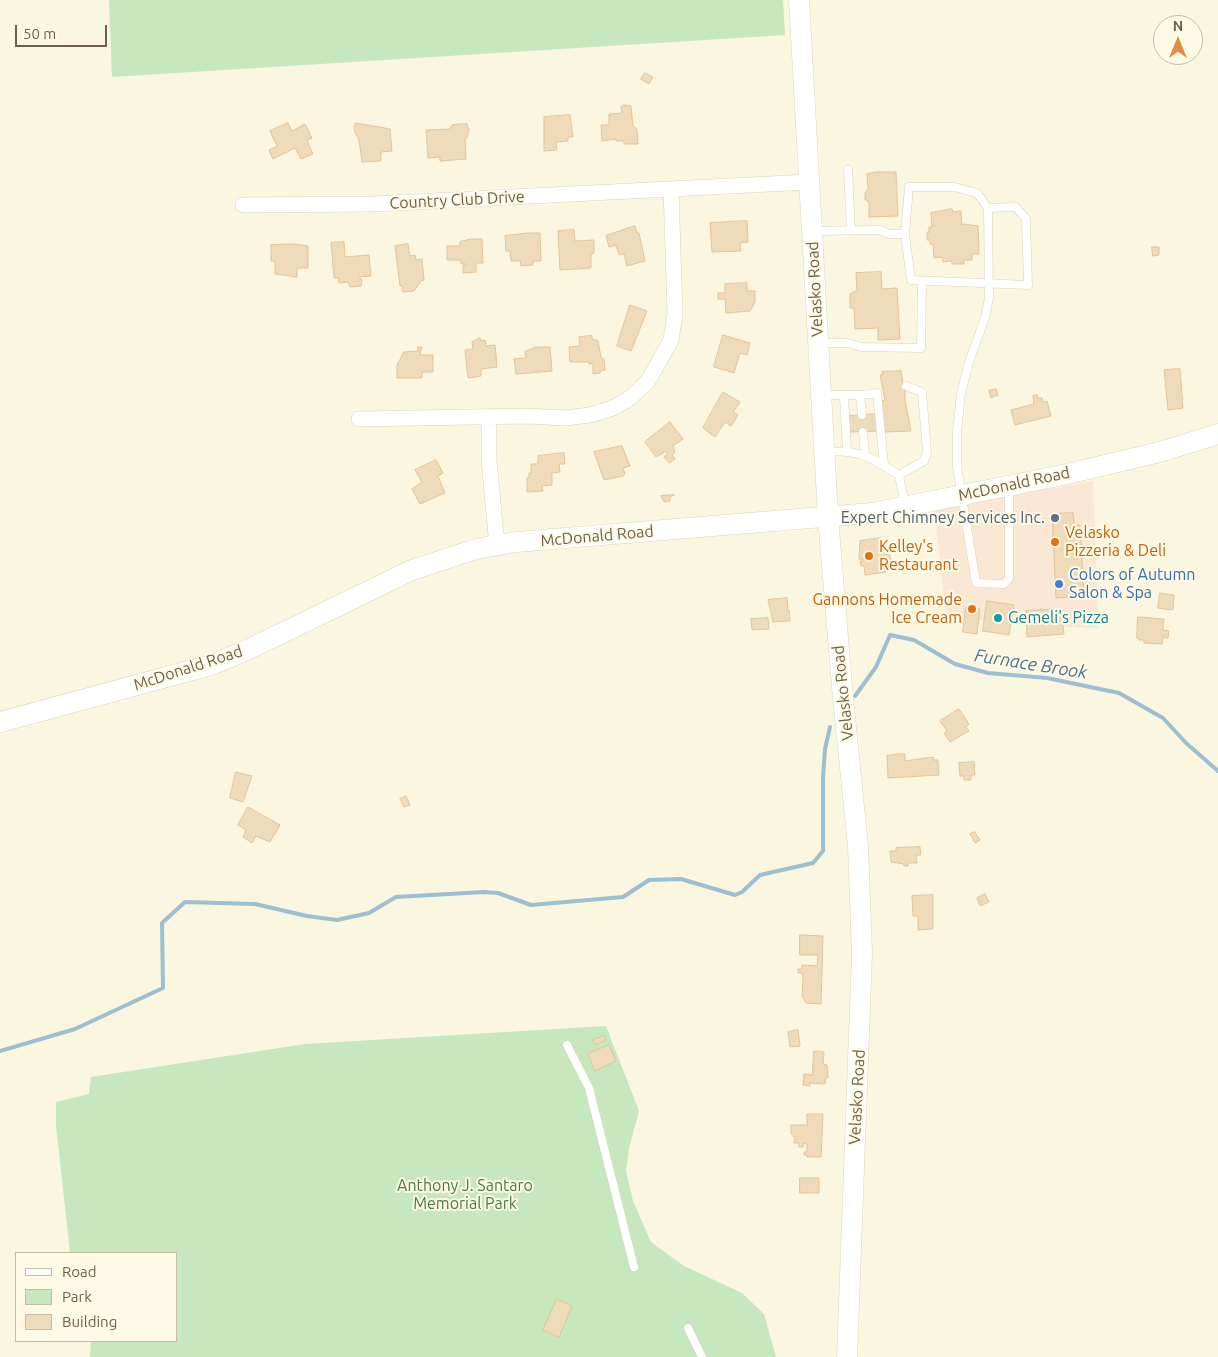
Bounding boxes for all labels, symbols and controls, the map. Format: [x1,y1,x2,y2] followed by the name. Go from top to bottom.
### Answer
[18,15,110,47] scale bar
[1153,15,1203,65] north arrow
[1173,18,1183,34] text: N
[23,25,56,42] text: 50 m
[389,187,525,213] street label: Country Club Drive
[803,241,827,337] street label: Velasko Road
[957,463,1071,505] street label: McDonald Road
[841,508,1045,528] place label: Expert Chimney Services Inc.
[1049,512,1061,524] marker: Expert Chimney Services Inc.
[540,521,654,551] street label: McDonald Road
[1065,523,1166,561] place label: Velasko Pizzeria & Deli
[1049,536,1061,548] marker: Velasko Pizzeria & Deli
[879,537,958,575] place label: Kelley's Restaurant
[863,550,875,562] marker: Kelley's Restaurant
[1069,565,1195,603] place label: Colors of Autumn Salon & Spa
[1053,578,1065,590] marker: Colors of Autumn Salon & Spa
[812,590,962,628] place label: Gannons Homemade Ice Cream
[966,603,978,615] marker: Gannons Homemade Ice Cream
[1008,608,1109,628] place label: Gemeli's Pizza
[992,612,1004,624] marker: Gemeli's Pizza
[131,641,245,695] street label: McDonald Road
[973,644,1089,684] water label: Furnace Brook
[828,645,858,741] street label: Velasko Road
[845,1049,869,1145] street label: Velasko Road
[397,1176,533,1214] park label: Anthony J. Santaro Memorial Park
[15,1252,178,1342] legend
[62,1263,97,1280] text: Road
[62,1288,92,1305] text: Park
[62,1313,117,1330] text: Building

